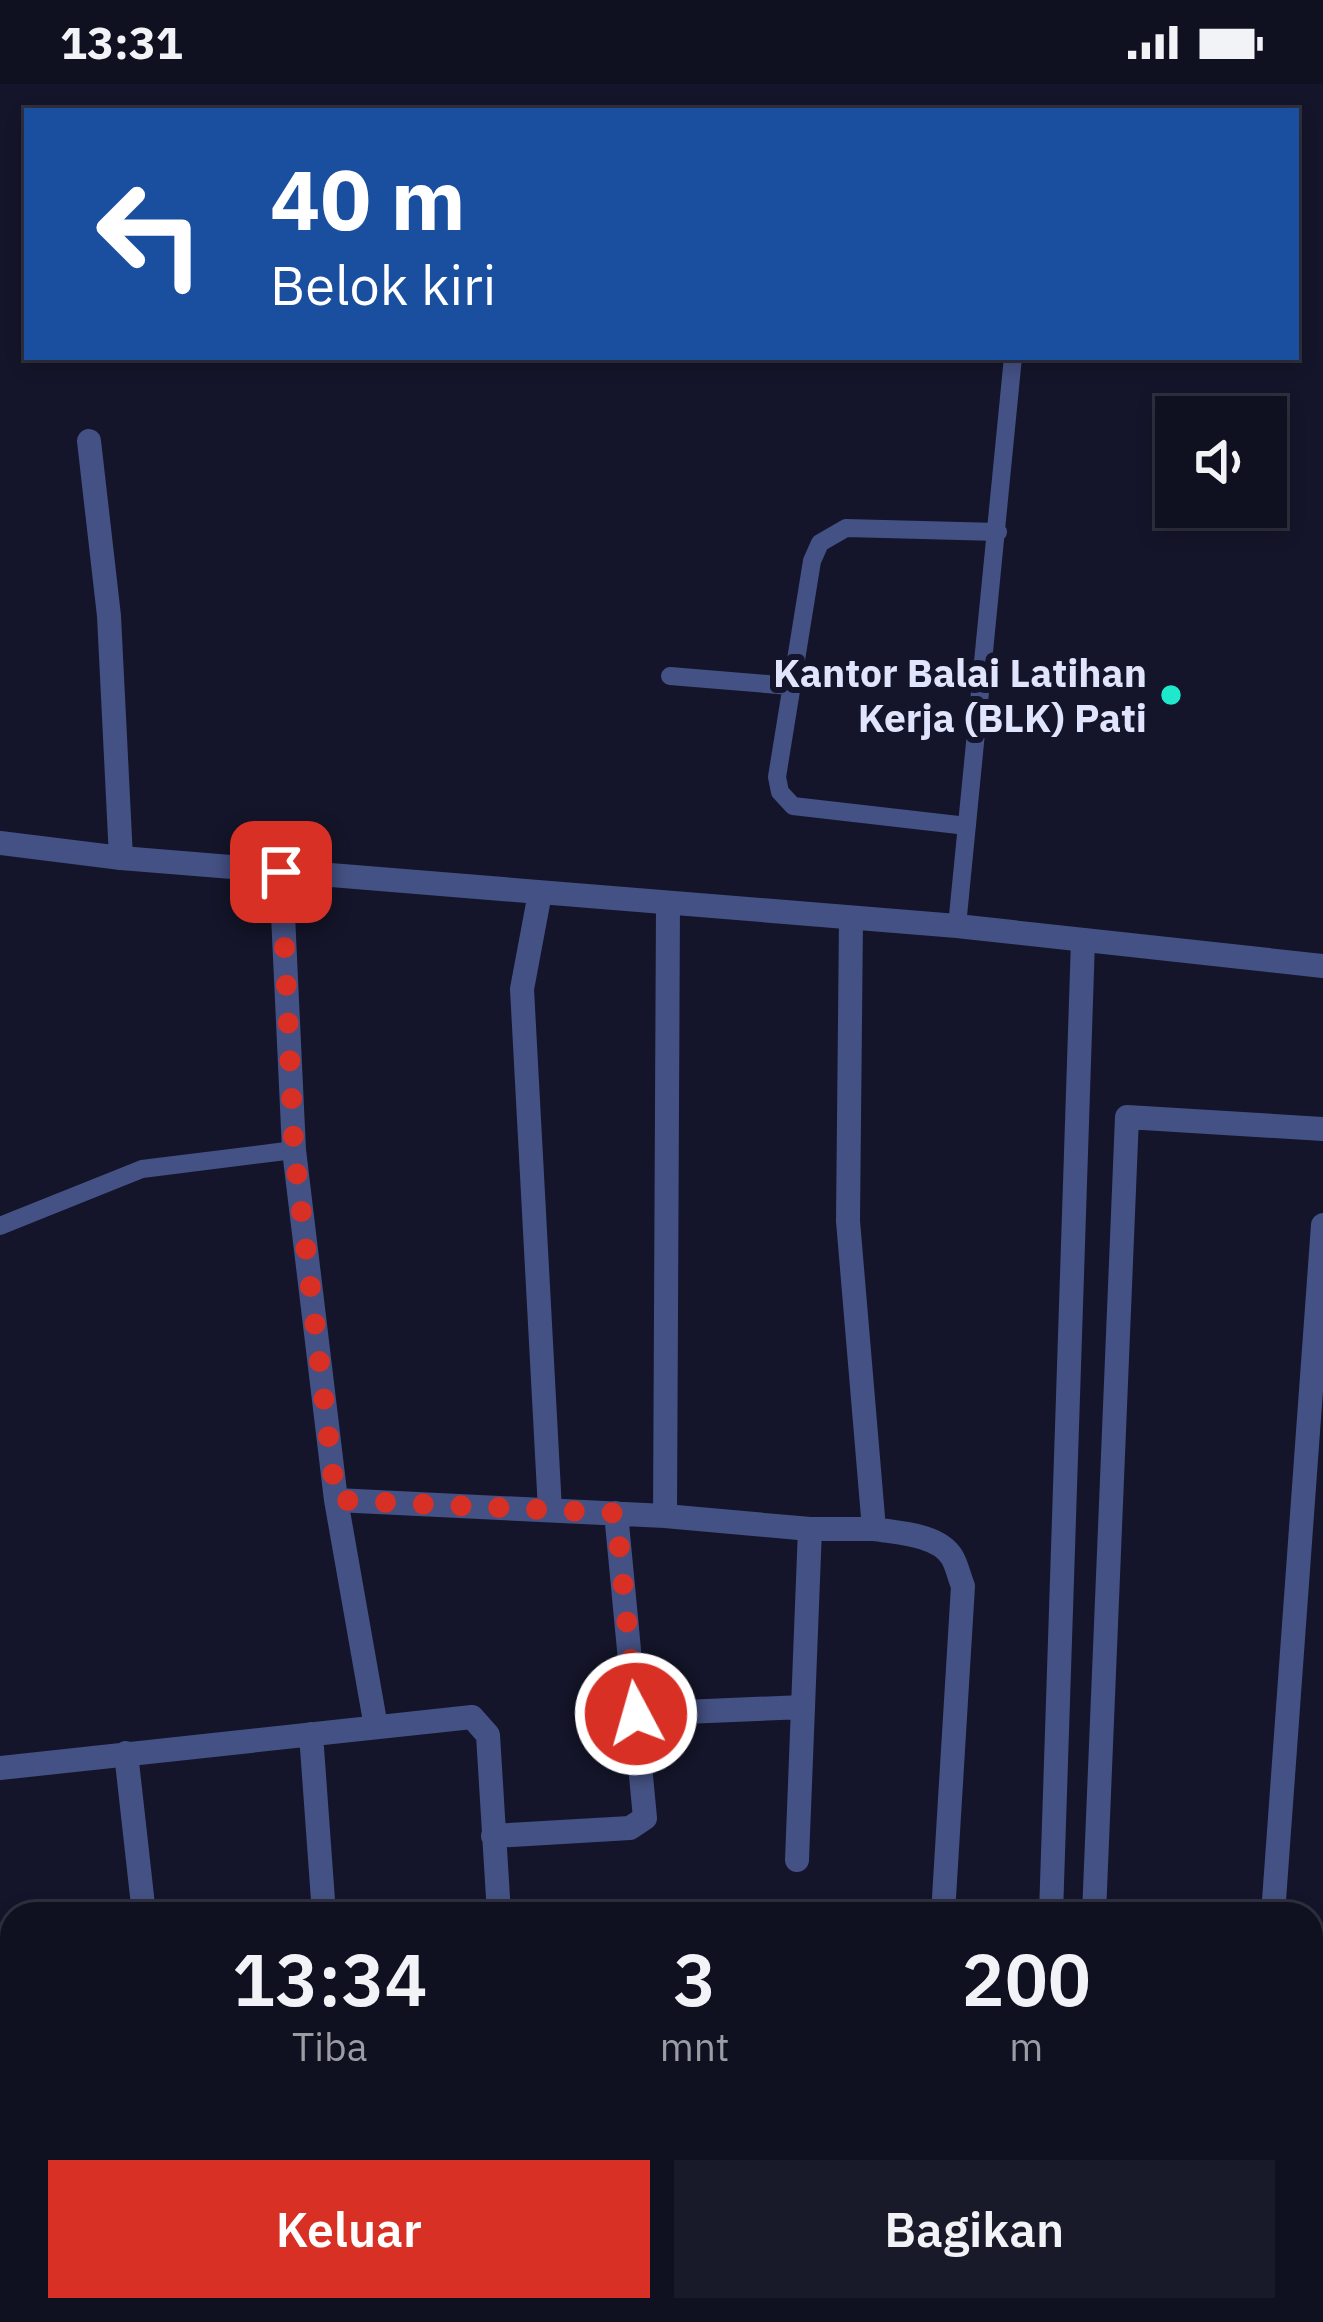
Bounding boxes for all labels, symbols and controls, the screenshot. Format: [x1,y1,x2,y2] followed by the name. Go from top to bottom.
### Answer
[60,13,183,71] text: 13:31
[270,144,466,253] text: 40 m
[72,156,228,312] icon: left
[270,250,496,320] text: Belok kiri
[1155,396,1287,528] map controls
[1155,396,1287,528] button: sound
[773,647,1147,743] place label: Kantor Balai Latihan Kerja (BLK) Pati
[1158,682,1184,708] marker: Kantor Balai Latihan Kerja (BLK) Pati
[230,821,332,923] pin
[248,839,314,905] icon: arrive
[573,1651,699,1777] position arrow
[232,1932,428,2026] text: 13:34
[673,1932,716,2026] text: 3
[961,1932,1091,2026] text: 200
[292,2021,368,2072] text: Tiba
[660,2021,730,2072] text: mnt
[1009,2021,1043,2072] text: m
[48,2160,650,2298] button: Keluar
[674,2160,1275,2298] button: Bagikan

